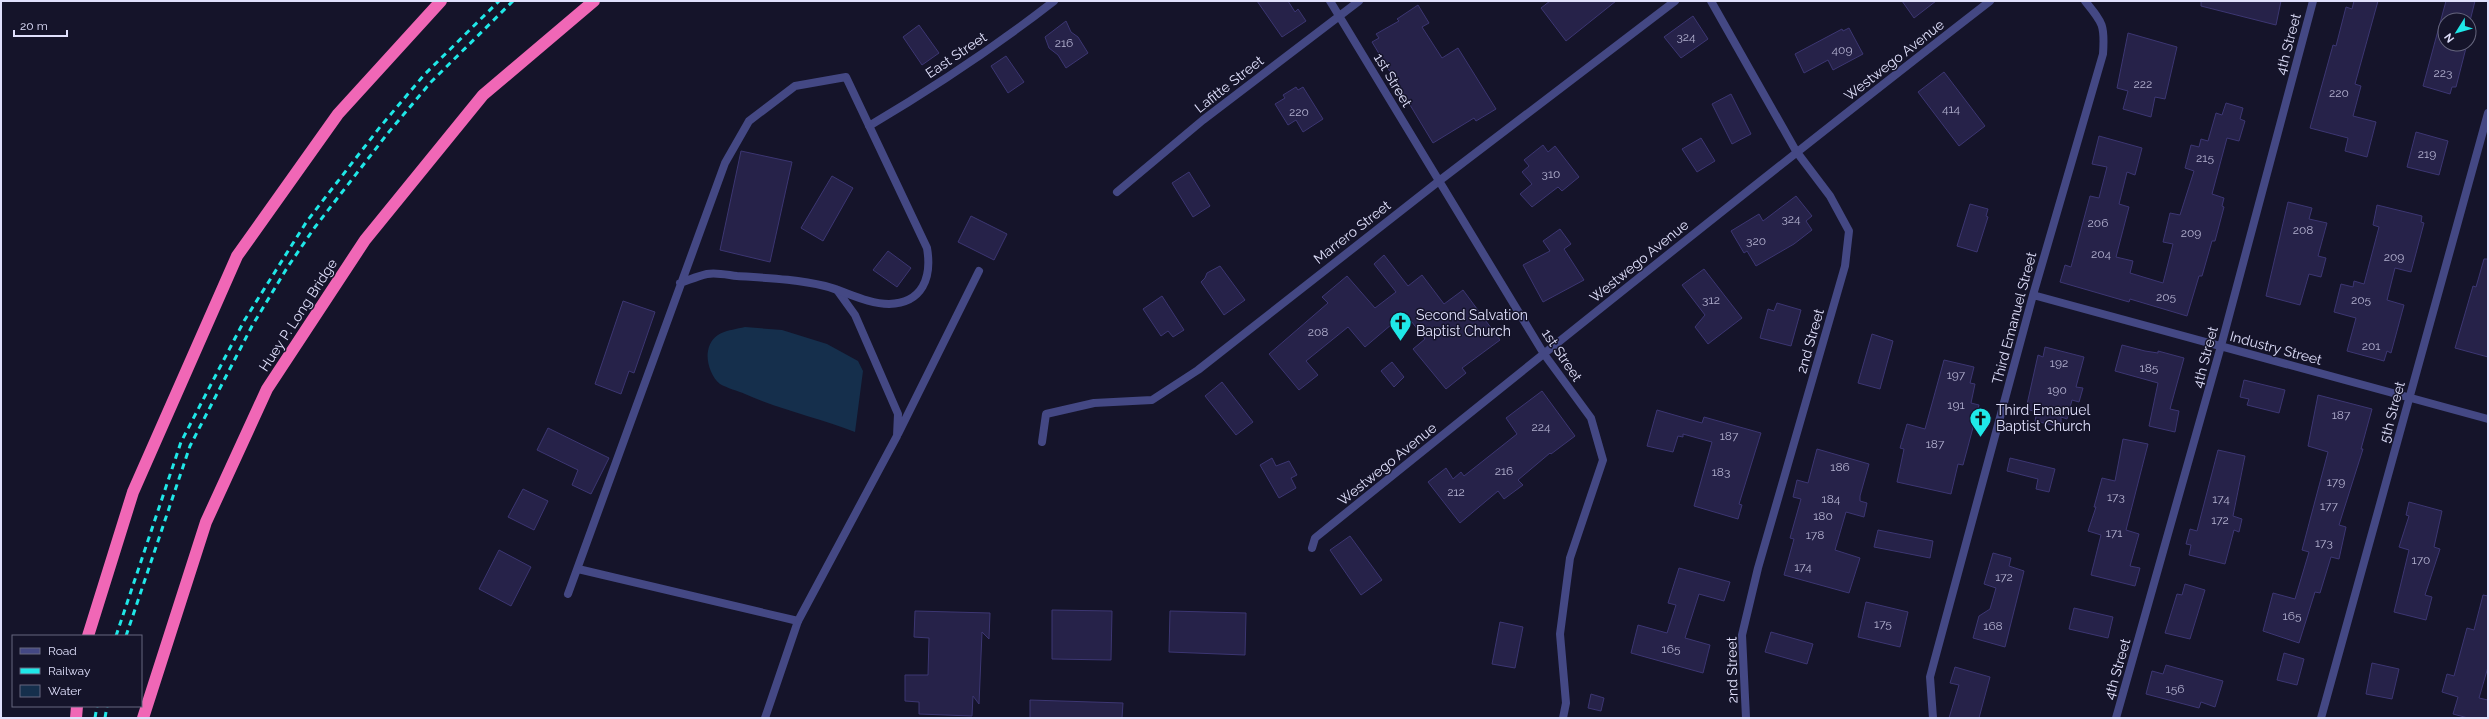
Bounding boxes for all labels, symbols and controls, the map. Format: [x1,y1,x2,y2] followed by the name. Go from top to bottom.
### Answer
[2272,11,2304,76] street label: 4th Street
[14,12,67,38] scale bar
[2437,12,2477,52] north arrow
[1841,16,1947,104] street label: Westwego Avenue
[20,19,48,33] text: 20 m
[923,29,990,81] street label: East Street
[1676,30,1696,44] house number: 324
[2442,30,2457,45] text: N
[1055,36,1073,50] house number: 216
[1832,43,1852,57] house number: 409
[1371,50,1415,110] street label: 1st Street
[1192,52,1267,116] street label: Lafitte Street
[2434,66,2452,80] house number: 223
[2134,77,2152,91] house number: 222
[2329,86,2349,100] house number: 220
[1942,102,1961,116] house number: 414
[1289,105,1309,119] house number: 220
[2418,147,2436,161] house number: 219
[2196,151,2214,165] house number: 215
[1542,167,1560,181] house number: 310
[1310,197,1394,267] street label: Marrero Street
[1781,212,1801,226] house number: 324
[1587,216,1691,306] street label: Westwego Avenue
[2088,216,2108,230] house number: 206
[2293,223,2313,237] house number: 208
[2181,226,2201,240] house number: 209
[1746,234,1766,248] house number: 320
[2091,247,2112,261] house number: 204
[1989,250,2039,386] street label: Third Emanuel Street
[2384,250,2404,264] house number: 209
[256,256,340,374] street label: Huey P. Long Bridge
[2156,290,2177,304] house number: 205
[1702,293,1720,307] house number: 312
[2351,293,2372,307] house number: 205
[1416,307,1528,339] place label: Second Salvation Baptist Church
[1793,307,1827,375] street label: 2nd Street
[1388,310,1414,343] church icon: Second Salvation Baptist Church
[2189,324,2221,389] street label: 4th Street
[1308,325,1328,339] house number: 208
[1539,326,1586,385] street label: 1st Street
[2228,328,2324,368] street label: Industry Street
[2362,339,2380,353] house number: 201
[2050,356,2068,370] house number: 192
[2140,361,2159,375] house number: 185
[1947,368,1966,382] house number: 197
[2376,379,2408,444] street label: 5th Street
[2047,383,2067,397] house number: 190
[1947,398,1965,412] house number: 191
[1996,402,2091,434] place label: Third Emanuel Baptist Church
[1968,405,1994,438] church icon: Third Emanuel Baptist Church
[2332,408,2351,422] house number: 187
[1335,419,1439,509] street label: Westwego Avenue
[1531,420,1551,434] house number: 224
[1720,429,1739,443] house number: 187
[1926,437,1945,451] house number: 187
[1830,460,1850,474] house number: 186
[1495,464,1513,478] house number: 216
[1712,465,1730,479] house number: 183
[2327,475,2345,489] house number: 179
[1447,485,1465,499] house number: 212
[2107,490,2125,504] house number: 173
[1822,492,1841,506] house number: 184
[2212,492,2230,506] house number: 174
[2320,499,2339,513] house number: 177
[1813,509,1833,523] house number: 180
[2211,513,2229,527] house number: 172
[2106,526,2122,540] house number: 171
[1806,528,1824,542] house number: 178
[2315,536,2333,550] house number: 173
[2412,553,2430,567] house number: 170
[1794,560,1812,574] house number: 174
[1995,570,2013,584] house number: 172
[2283,609,2302,623] house number: 165
[1874,617,1892,631] house number: 175
[1983,619,2003,633] house number: 168
[12,635,142,707] legend
[1723,636,1741,703] street label: 2nd Street
[2101,636,2133,701] street label: 4th Street
[1662,642,1681,656] house number: 165
[48,644,77,658] text: Road
[48,664,91,678] text: Railway
[2166,682,2184,696] house number: 156
[48,684,82,698] text: Water

